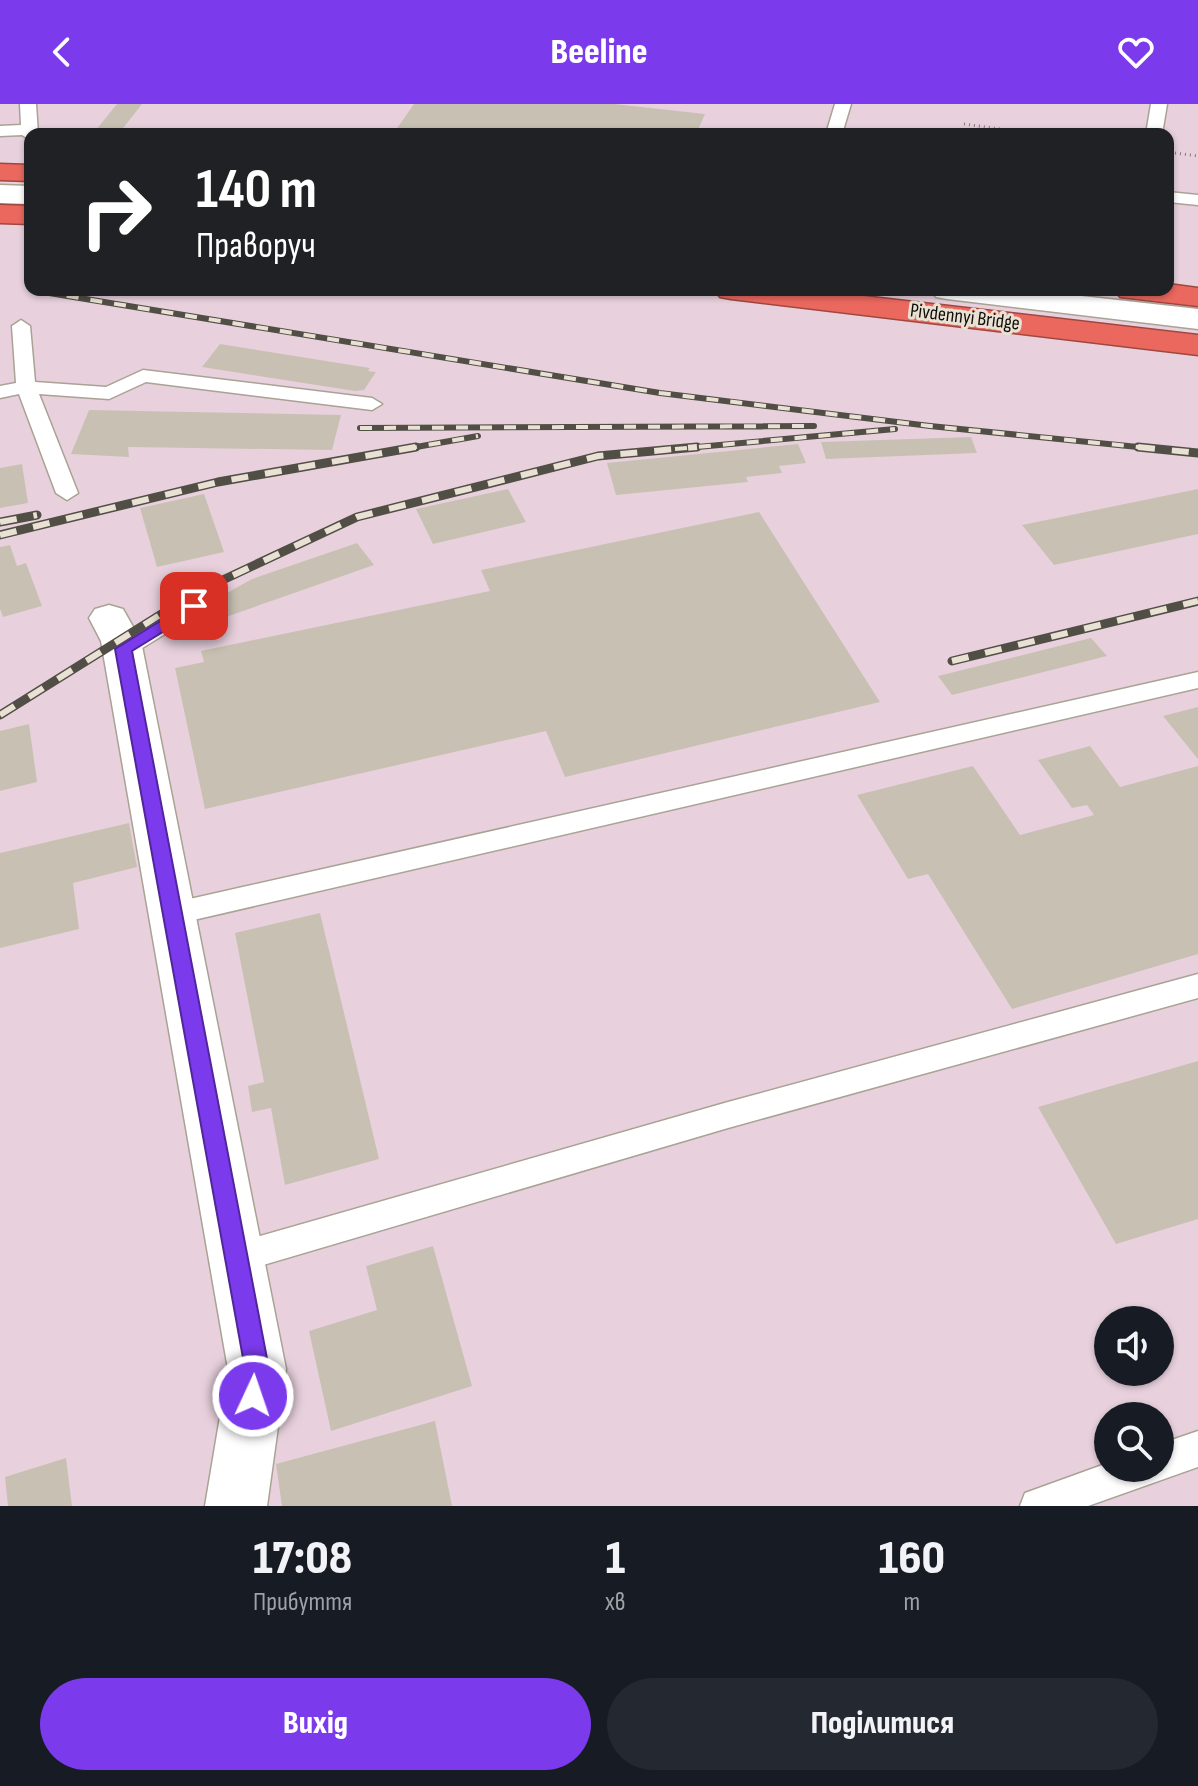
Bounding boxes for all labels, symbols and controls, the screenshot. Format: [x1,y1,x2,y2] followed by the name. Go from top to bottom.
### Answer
[40,30,84,74] icon: back
[1114,30,1158,74] icon: heart
[551,31,647,74] text: Beeline
[196,157,317,224] text: 140 m
[64,160,168,264] icon: right
[196,225,316,268] text: Праворуч
[909,298,1021,336] street label: Pivdennyi Bridge
[160,572,228,640] pin
[172,584,216,628] icon: arrive
[1094,1306,1174,1482] map controls
[1094,1306,1174,1386] button: sound
[211,1354,295,1438] position arrow
[1094,1402,1174,1482] button: search
[253,1530,352,1587] text: 17:08
[606,1530,625,1587] text: 1
[879,1530,945,1587] text: 160
[253,1587,352,1618] text: Прибуття
[605,1587,626,1618] text: хв
[903,1587,920,1618] text: m
[40,1678,591,1770] button: Вихід
[607,1678,1158,1770] button: Поділитися

